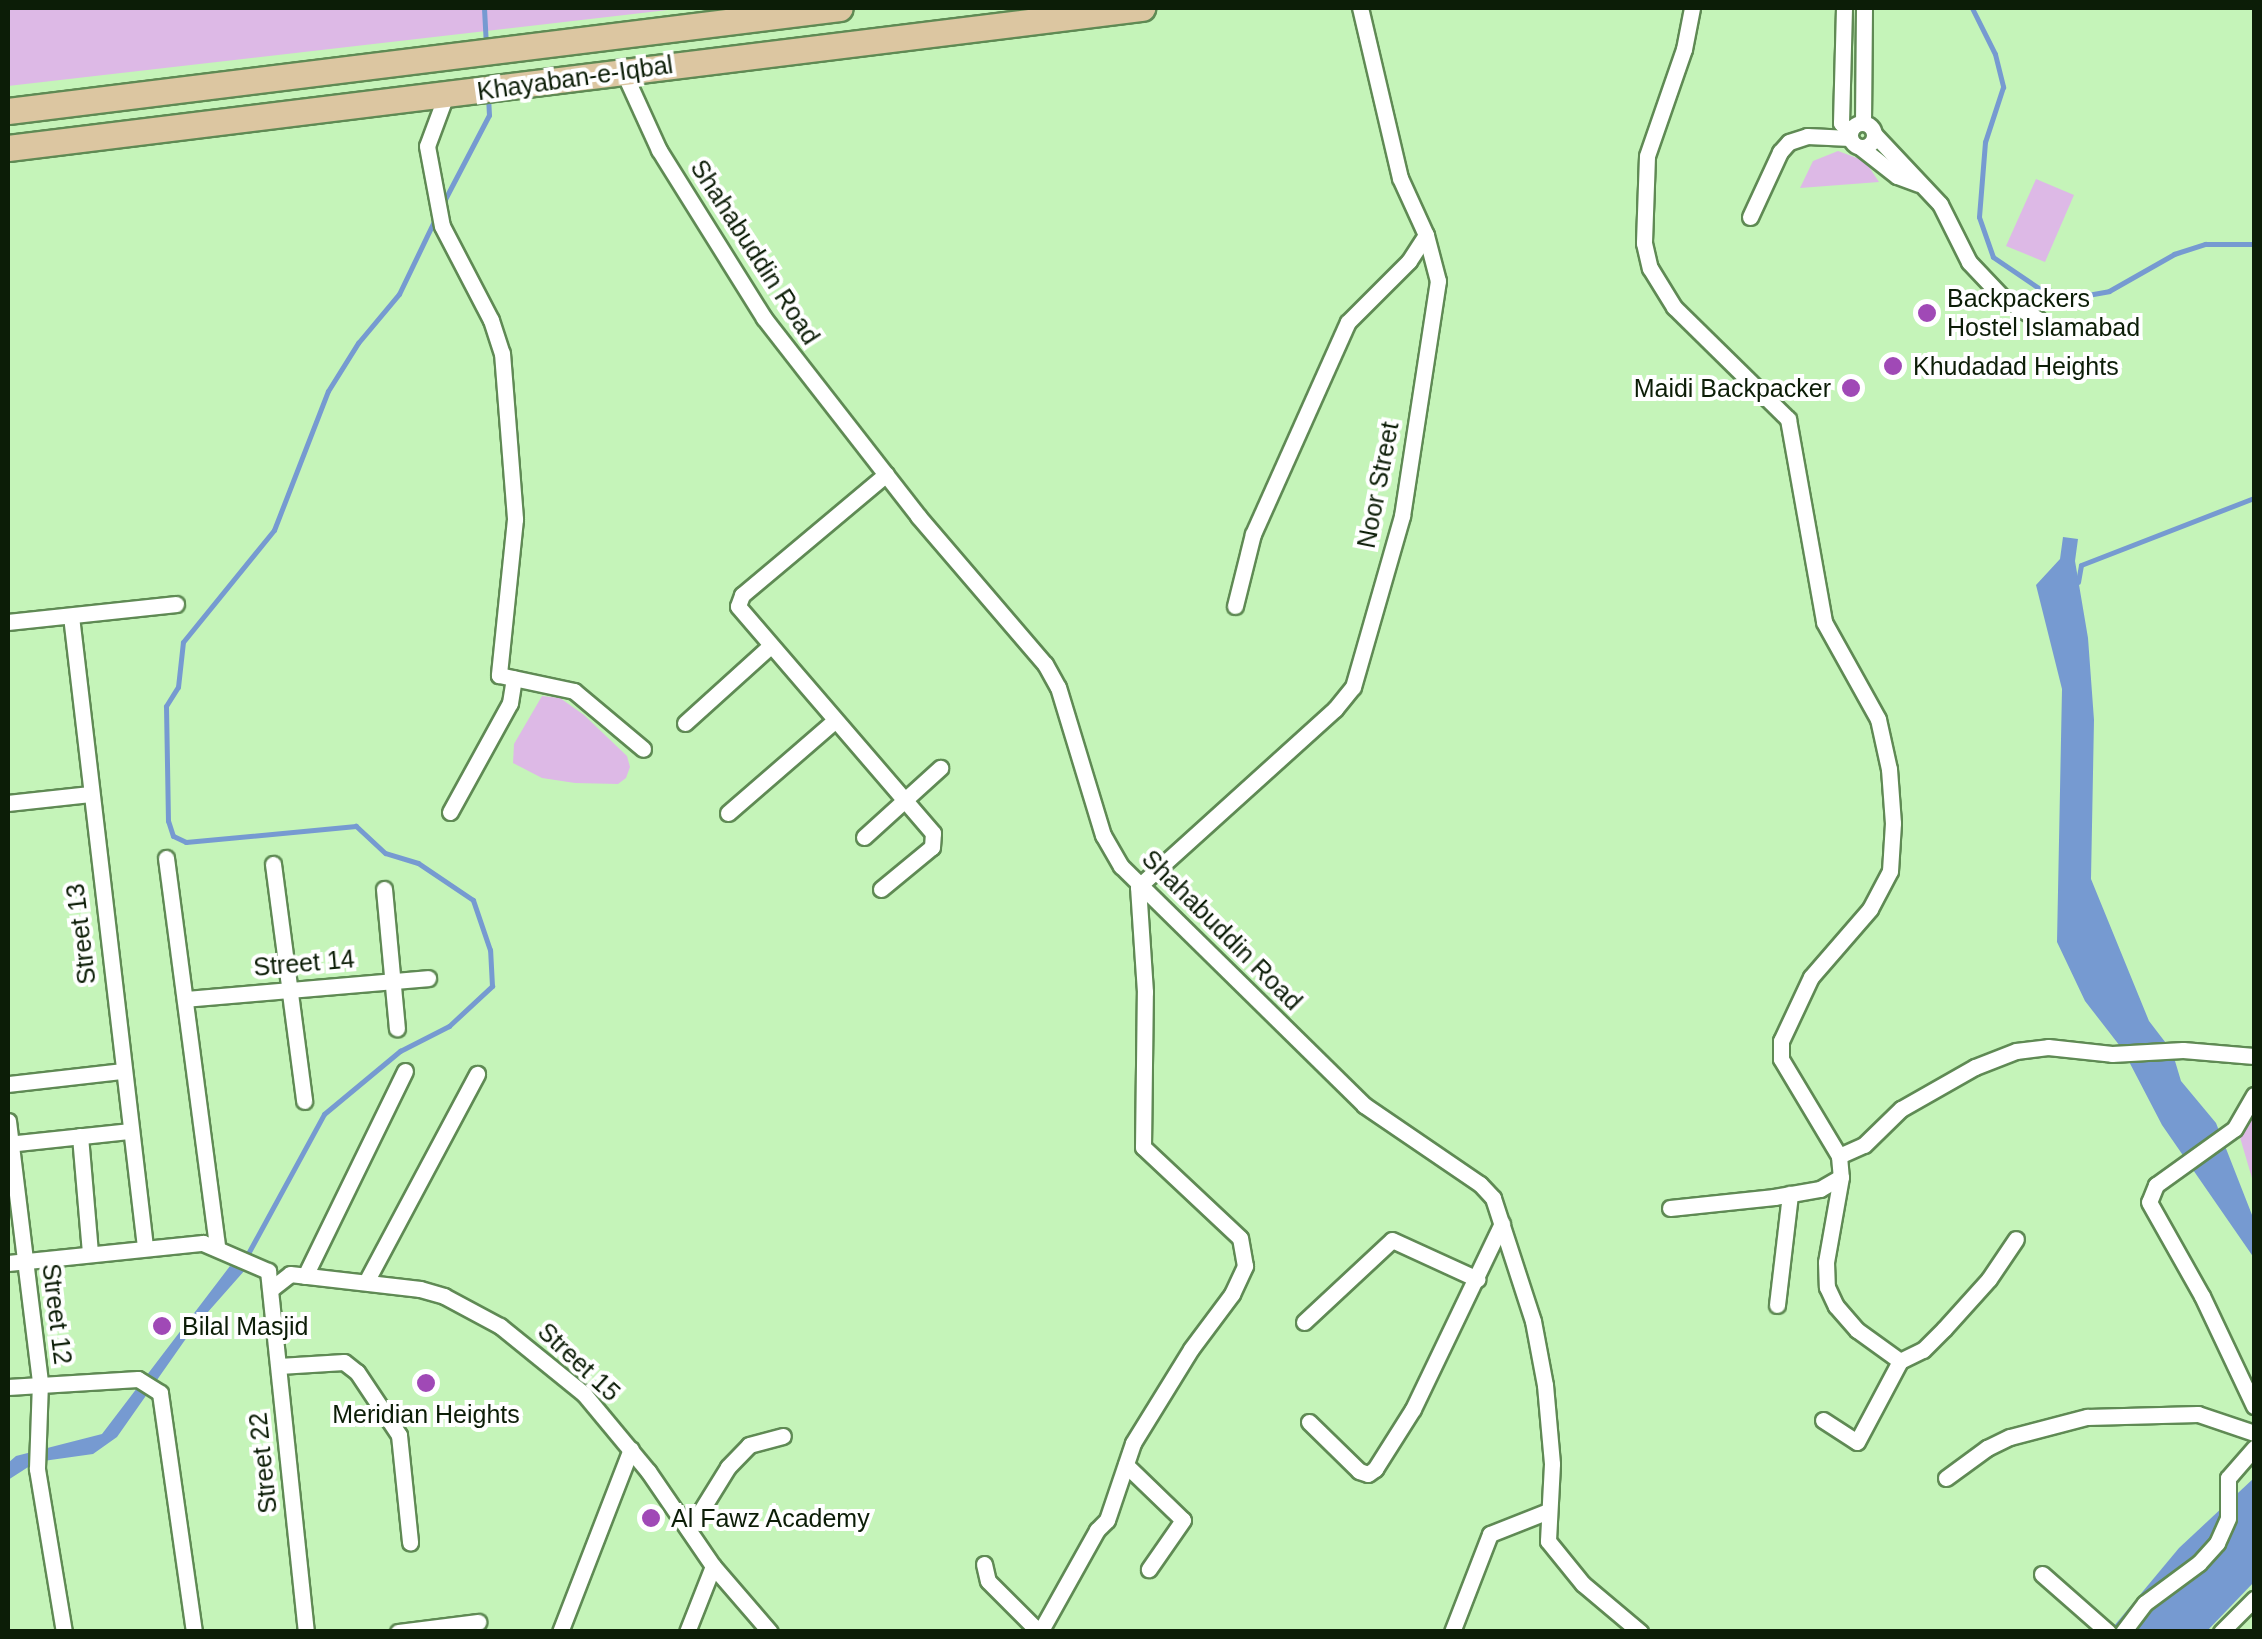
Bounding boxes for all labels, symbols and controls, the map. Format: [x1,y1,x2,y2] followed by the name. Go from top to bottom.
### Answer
[475,49,675,107] street label: Khayaban-e-Iqbal
[684,154,826,350] street label: Shahabuddin Road
[1947,284,2140,343] place label: Backpackers Hostel Islamabad
[1916,302,1938,324] marker: Backpackers Hostel Islamabad
[1913,351,2119,381] place label: Khudadad Heights
[1882,355,1904,377] marker: Khudadad Heights
[1634,373,1831,403] place label: Maidi Backpacker
[1840,377,1862,399] marker: Maidi Backpacker
[1351,419,1405,551] street label: Noor Street
[1136,844,1308,1016] street label: Shahabuddin Road
[60,882,102,986] street label: Street 13
[252,944,356,982] street label: Street 14
[36,1262,78,1366] street label: Street 12
[182,1311,308,1341] place label: Bilal Masjid
[151,1315,173,1337] marker: Bilal Masjid
[532,1316,626,1408] street label: Street 15
[415,1372,437,1394] marker: Meridian Heights
[332,1399,520,1429] place label: Meridian Heights
[243,1411,283,1515] street label: Street 22
[671,1503,871,1533] place label: Al Fawz Academy
[640,1507,662,1529] marker: Al Fawz Academy

